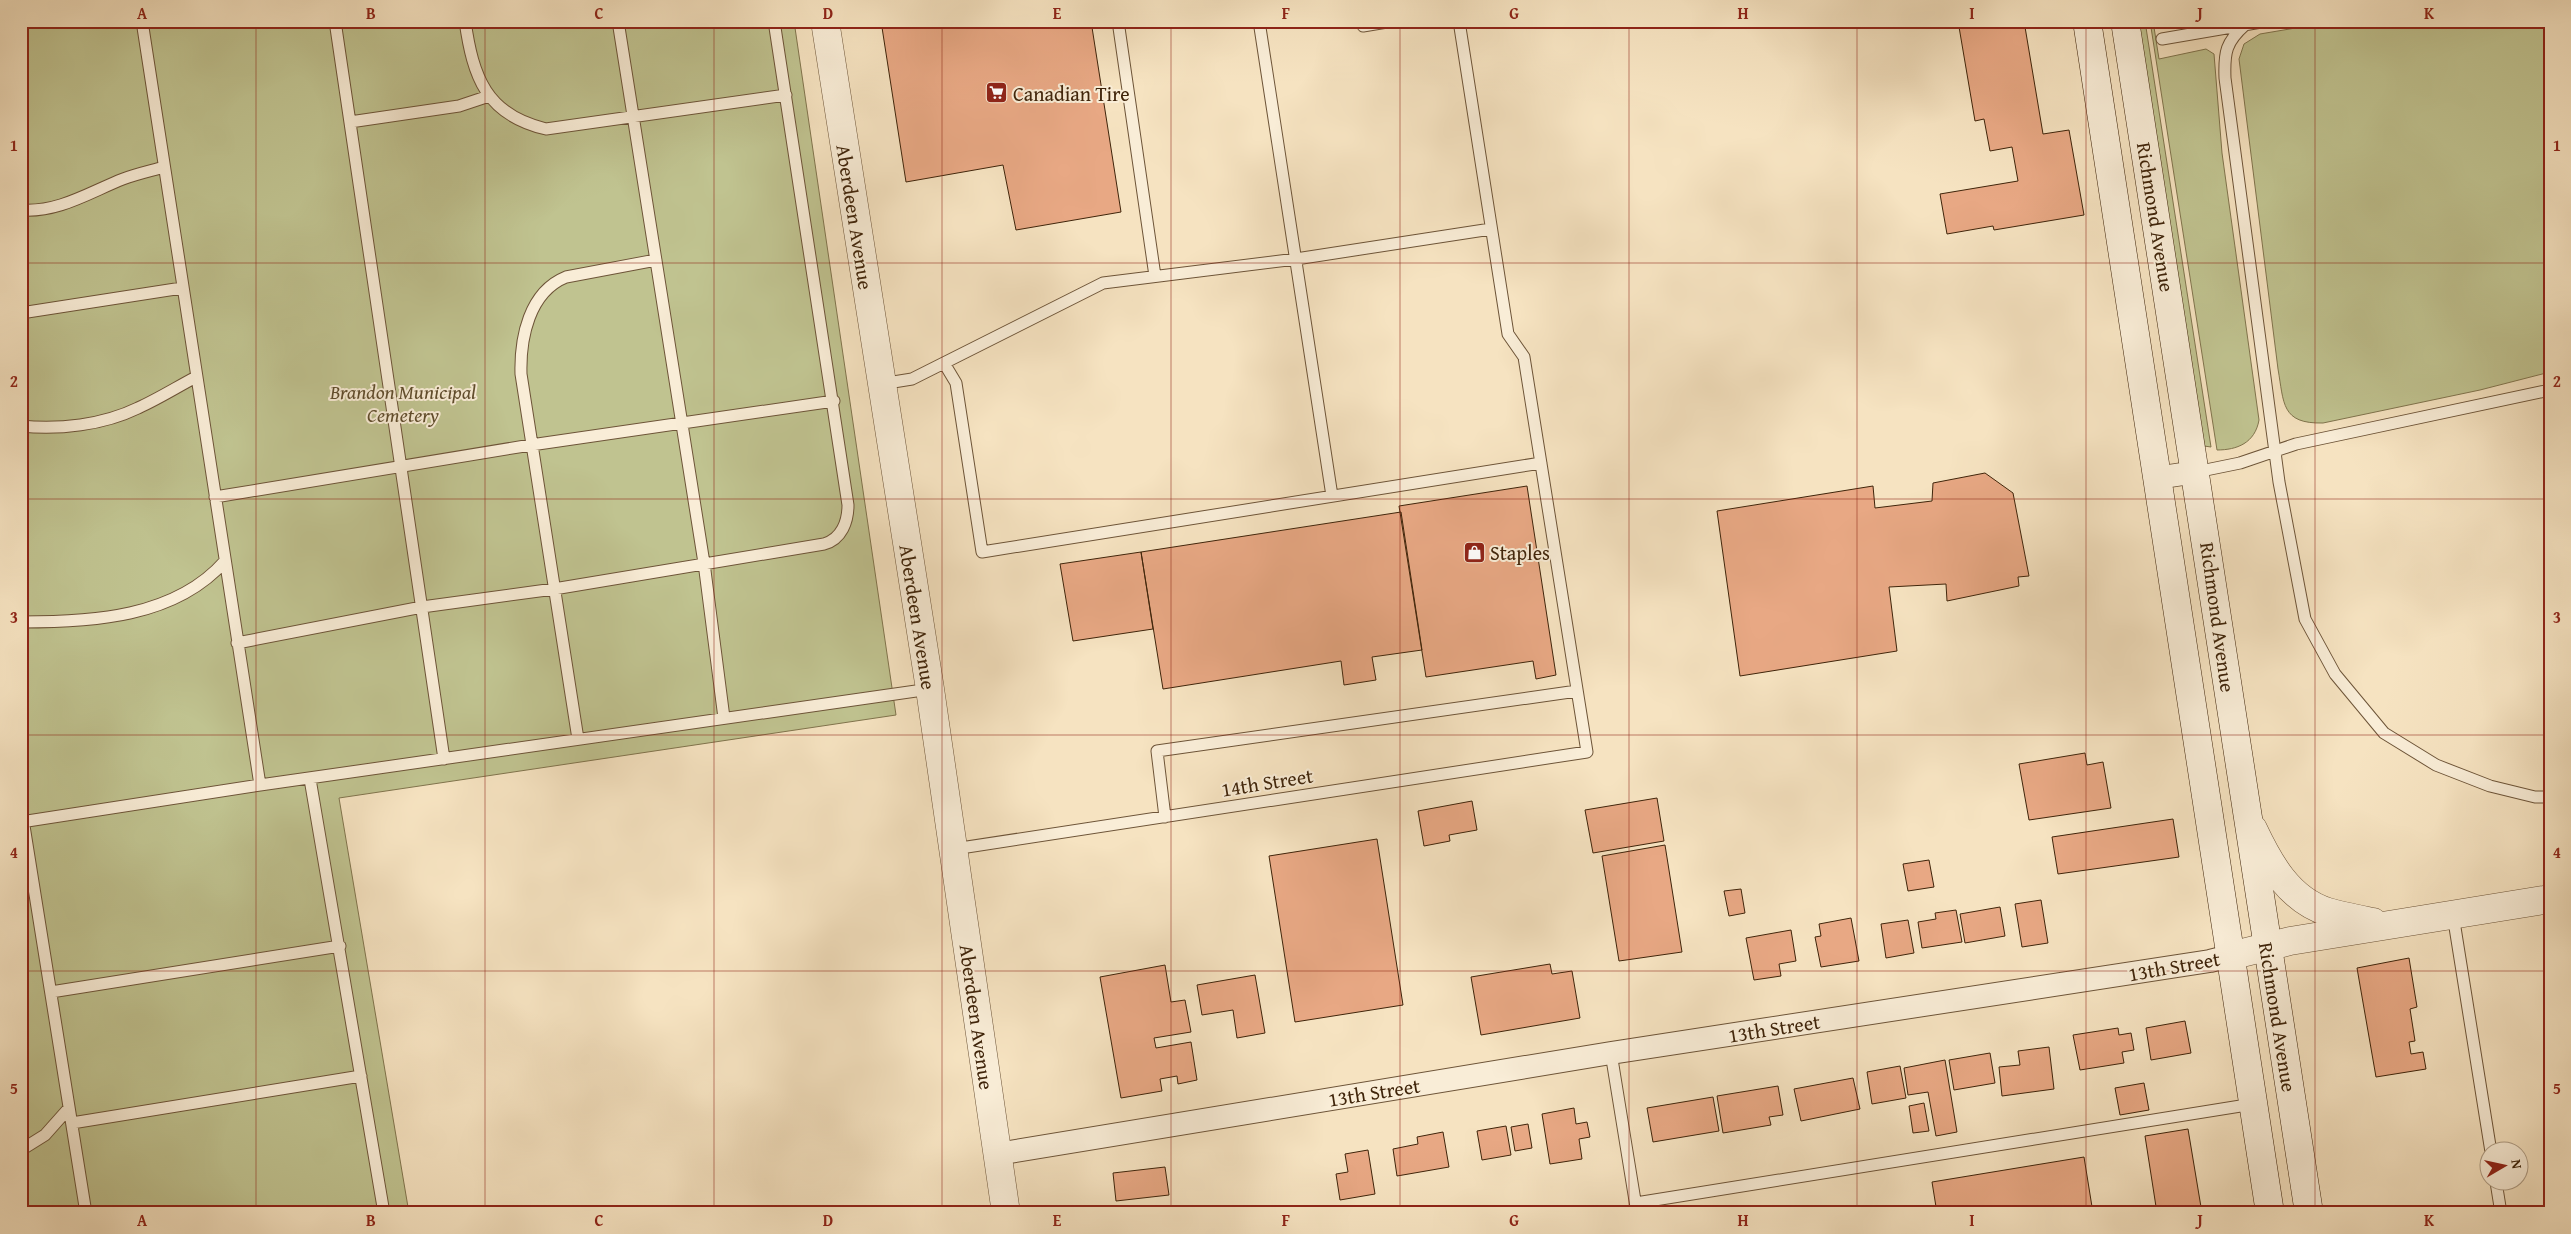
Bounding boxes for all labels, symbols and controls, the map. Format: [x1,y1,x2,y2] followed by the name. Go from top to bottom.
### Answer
[137,1,148,25] text: A
[366,1,376,25] text: B
[594,1,604,25] text: C
[823,1,833,25] text: D
[1053,1,1062,25] text: E
[1282,1,1290,25] text: F
[1509,1,1519,25] text: G
[1737,1,1749,25] text: H
[1969,1,1975,25] text: I
[2194,1,2203,25] text: J
[2424,1,2435,25] text: K
[1013,79,1130,108] place label: Canadian Tire
[985,81,1009,105] supermarket icon: Canadian Tire
[10,133,18,157] text: 1
[2553,133,2561,157] text: 1
[2130,140,2182,294] street label: Richmond Avenue
[829,142,881,292] street label: Aberdeen Avenue
[10,369,18,393] text: 2
[2553,369,2561,393] text: 2
[329,377,476,429] park label: Brandon Municipal Cemetery
[1490,538,1550,567] place label: Staples
[1462,540,1486,564] shop icon: Staples
[2193,540,2243,694] street label: Richmond Avenue
[892,542,944,692] street label: Aberdeen Avenue
[10,605,18,629] text: 3
[2553,605,2561,629] text: 3
[1219,760,1315,804] street label: 14th Street
[10,840,18,864] text: 4
[2553,840,2561,864] text: 4
[2252,940,2304,1094] street label: Richmond Avenue
[952,942,1002,1092] street label: Aberdeen Avenue
[2126,944,2222,988] street label: 13th Street
[1726,1006,1822,1050] street label: 13th Street
[1326,1070,1422,1114] street label: 13th Street
[10,1076,18,1100] text: 5
[2553,1076,2561,1100] text: 5
[2478,1142,2528,1192] north arrow
[2506,1158,2528,1171] text: N
[137,1208,148,1232] text: A
[366,1208,376,1232] text: B
[594,1208,604,1232] text: C
[823,1208,833,1232] text: D
[1053,1208,1062,1232] text: E
[1282,1208,1290,1232] text: F
[1509,1208,1519,1232] text: G
[1737,1208,1749,1232] text: H
[1969,1208,1975,1232] text: I
[2194,1208,2203,1232] text: J
[2424,1208,2435,1232] text: K

